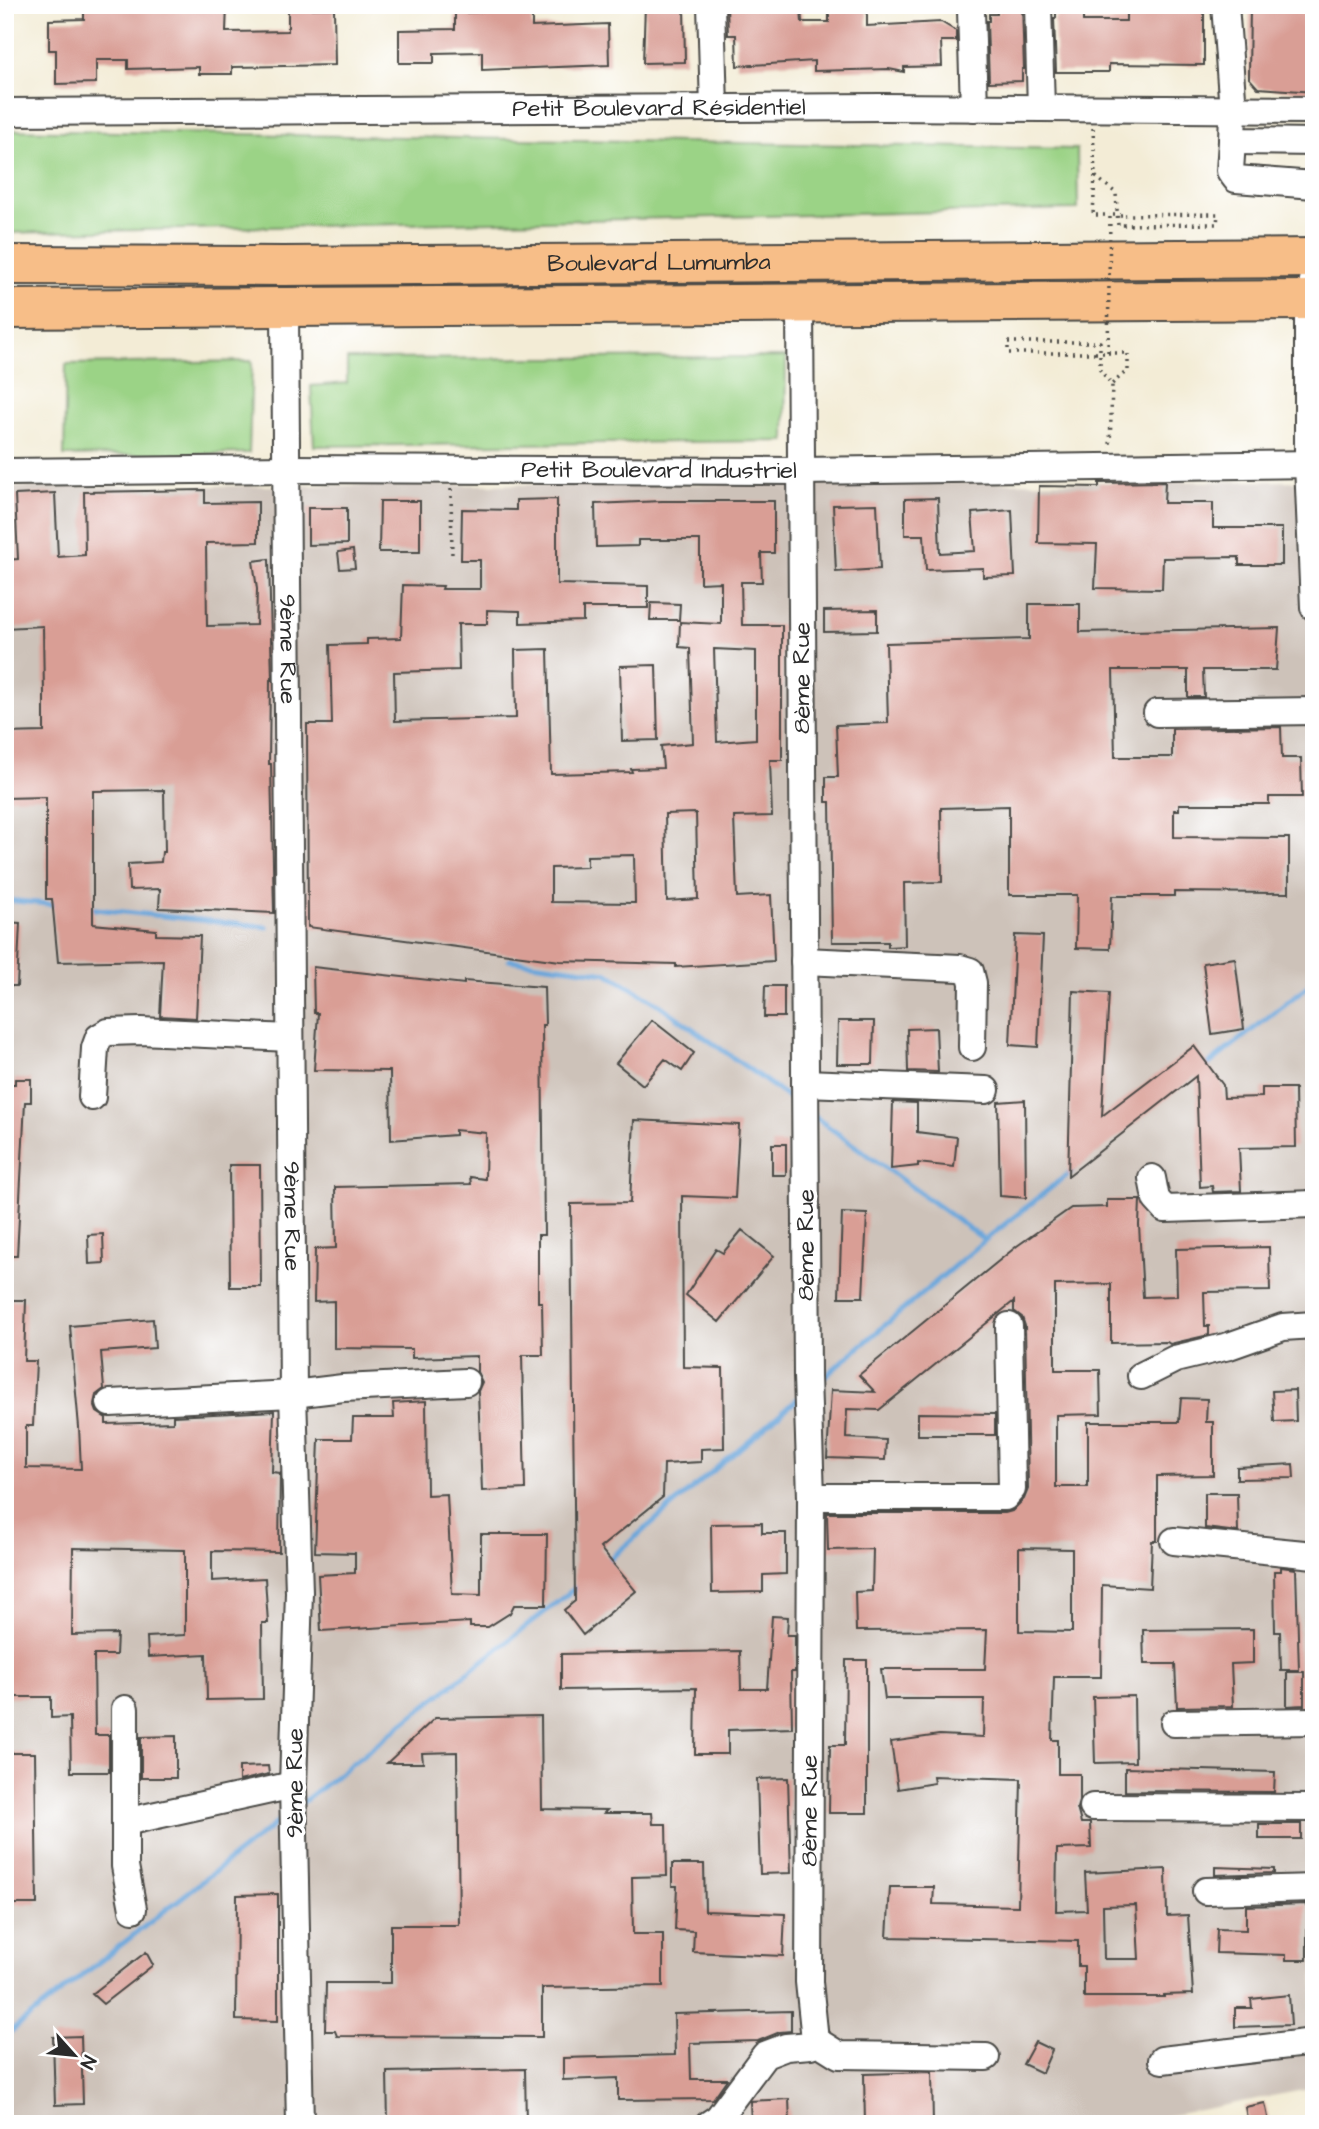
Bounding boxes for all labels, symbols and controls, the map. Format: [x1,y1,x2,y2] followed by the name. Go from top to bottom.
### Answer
[512,90,806,126] street label: Petit Boulevard Résidentiel
[547,245,771,281] street label: Boulevard Lumumba
[521,453,797,488] street label: Petit Boulevard Industriel
[270,594,305,704] street label: 9ème Rue
[785,622,819,734] street label: 8ème Rue
[274,1161,309,1271] street label: 9ème Rue
[789,1189,823,1301] street label: 8ème Rue
[278,1728,312,1838] street label: 9ème Rue
[792,1755,827,1867] street label: 8ème Rue
[38,2021,108,2090] north arrow
[73,2051,103,2074] text: N

